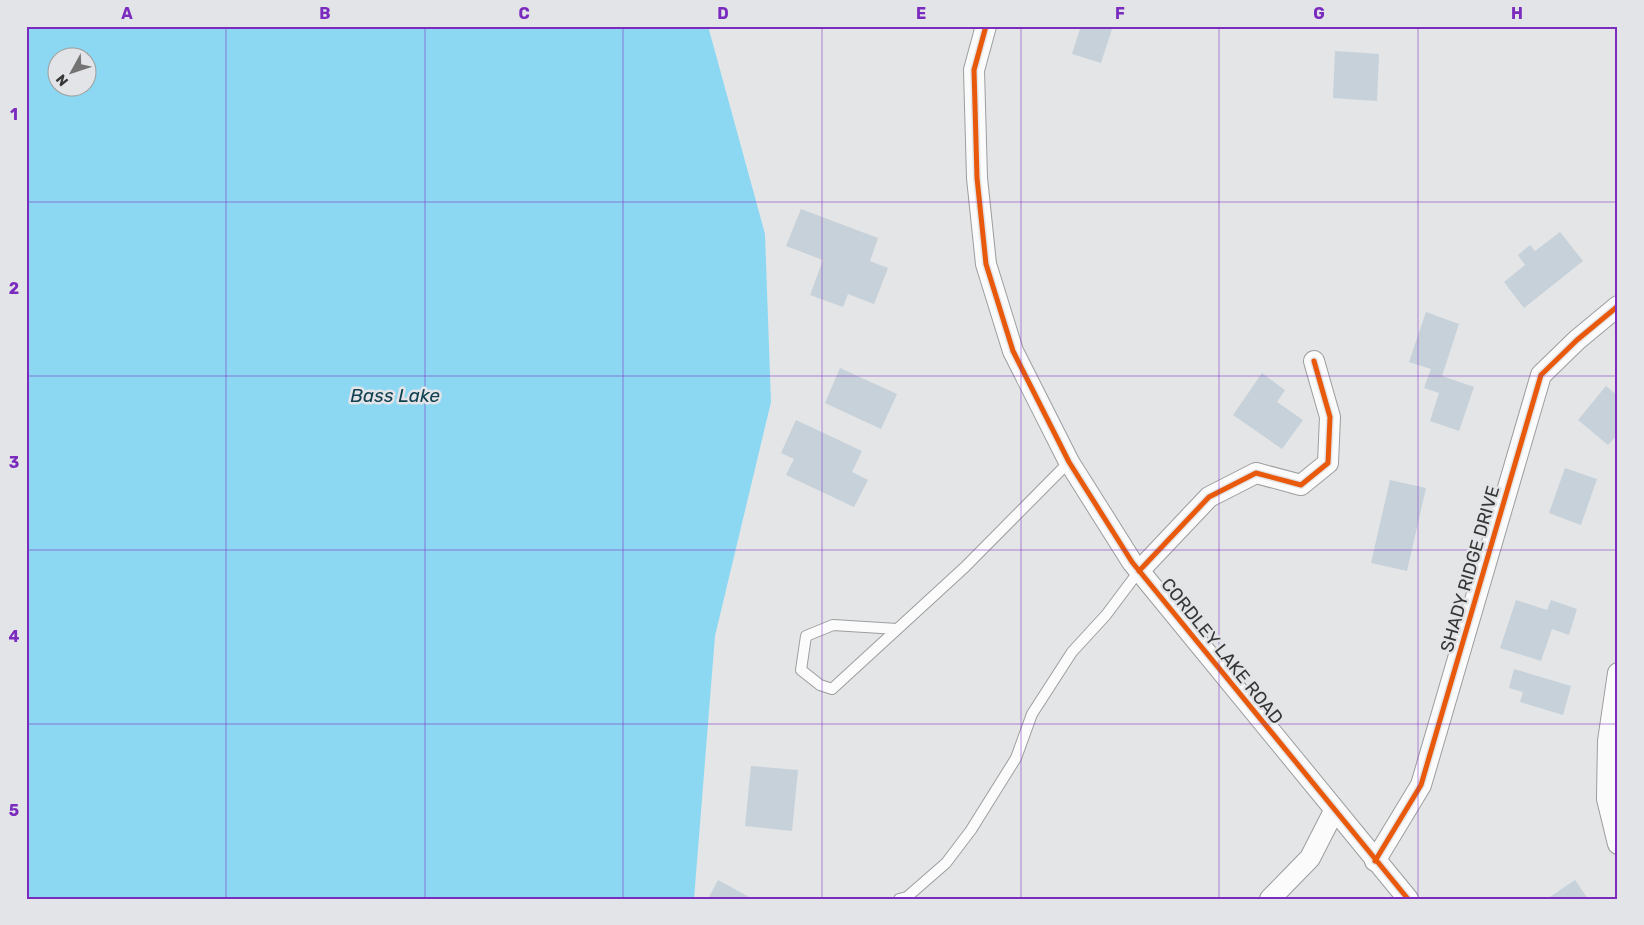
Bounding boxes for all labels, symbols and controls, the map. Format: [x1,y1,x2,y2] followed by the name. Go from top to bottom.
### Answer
[121,4,133,23] text: A
[319,4,331,23] text: B
[518,4,530,23] text: C
[717,4,729,23] text: D
[916,4,926,23] text: E
[1115,4,1125,23] text: F
[1313,4,1325,23] text: G
[1511,4,1523,23] text: H
[48,48,98,98] north arrow
[53,71,72,89] text: N
[10,105,18,124] text: 1
[9,279,19,298] text: 2
[350,384,440,407] water label: Bass Lake
[9,453,19,472] text: 3
[1436,483,1504,655] street label: SHADY RIDGE DRIVE
[1156,574,1288,728] street label: CORDLEY LAKE ROAD
[9,627,20,646] text: 4
[9,801,19,820] text: 5

